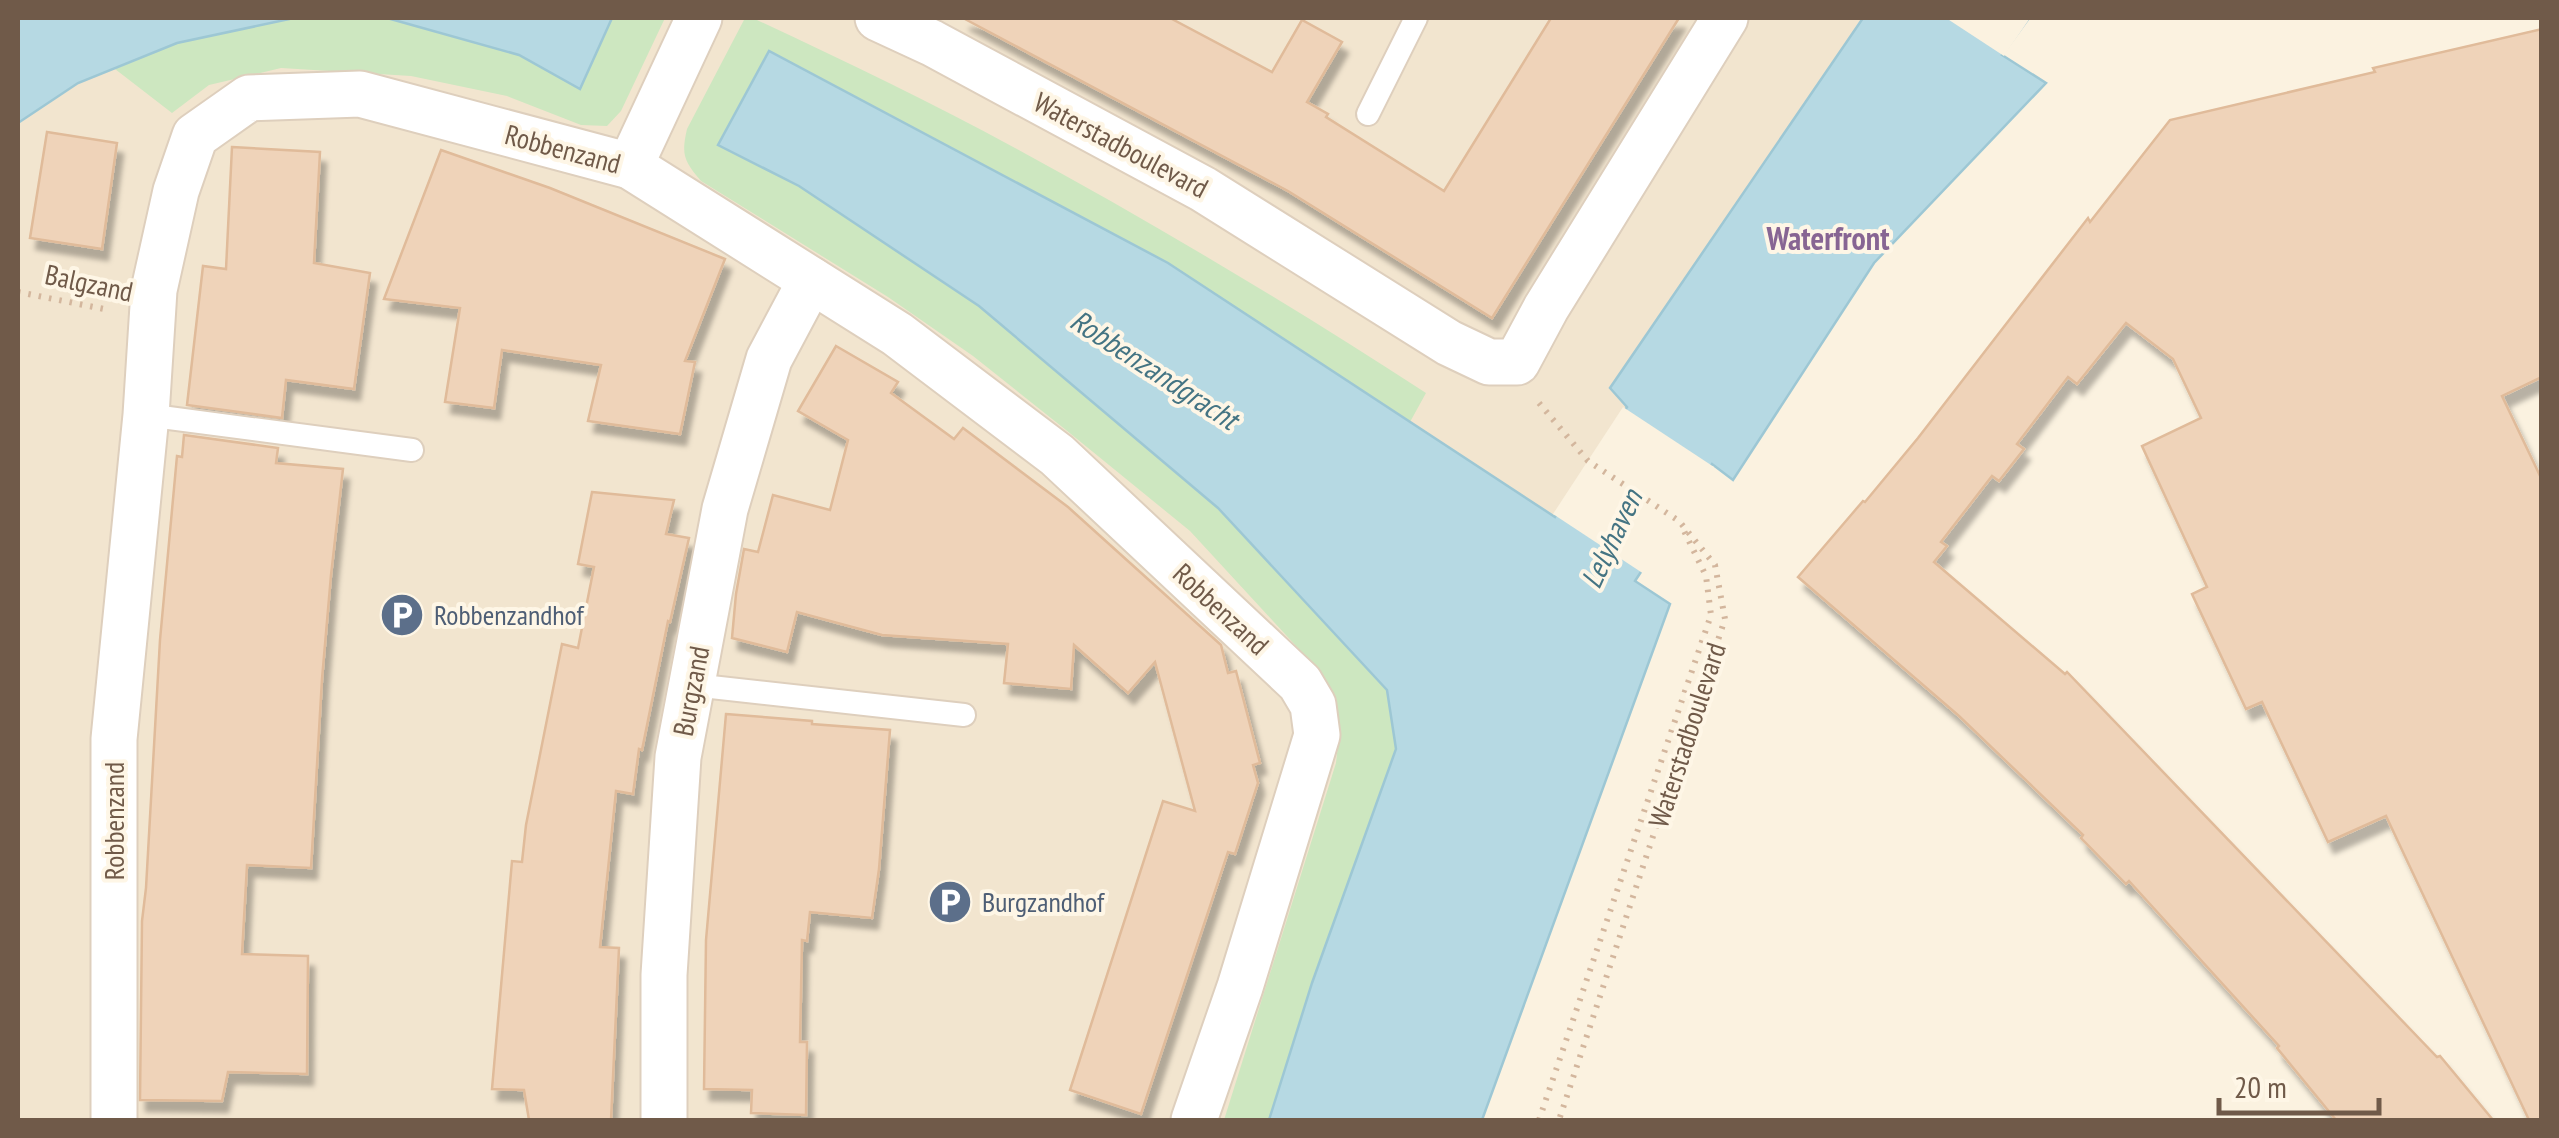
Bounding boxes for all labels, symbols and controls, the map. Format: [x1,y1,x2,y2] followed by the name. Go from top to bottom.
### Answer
[1028,83,1215,206] street label: Waterstadboulevard
[501,115,625,182] street label: Robbenzand
[1765,217,1890,259] district label: Waterfront
[42,255,136,310] street label: Balgzand
[1064,300,1249,439] water label: Robbenzandgracht
[1571,481,1651,594] water label: Lelyhaven
[1165,555,1277,663] street label: Robbenzand
[379,592,425,638] parking icon: Robbenzandhof
[434,596,585,633] place label: Robbenzandhof
[1639,638,1734,832] street label: Waterstadboulevard
[664,643,717,739] street label: Burgzand
[95,762,132,880] street label: Robbenzand
[927,879,973,925] parking icon: Burgzandhof
[982,883,1106,920] place label: Burgzandhof
[2219,1053,2379,1115] scale bar
[2234,1067,2287,1106] text: 20 m

